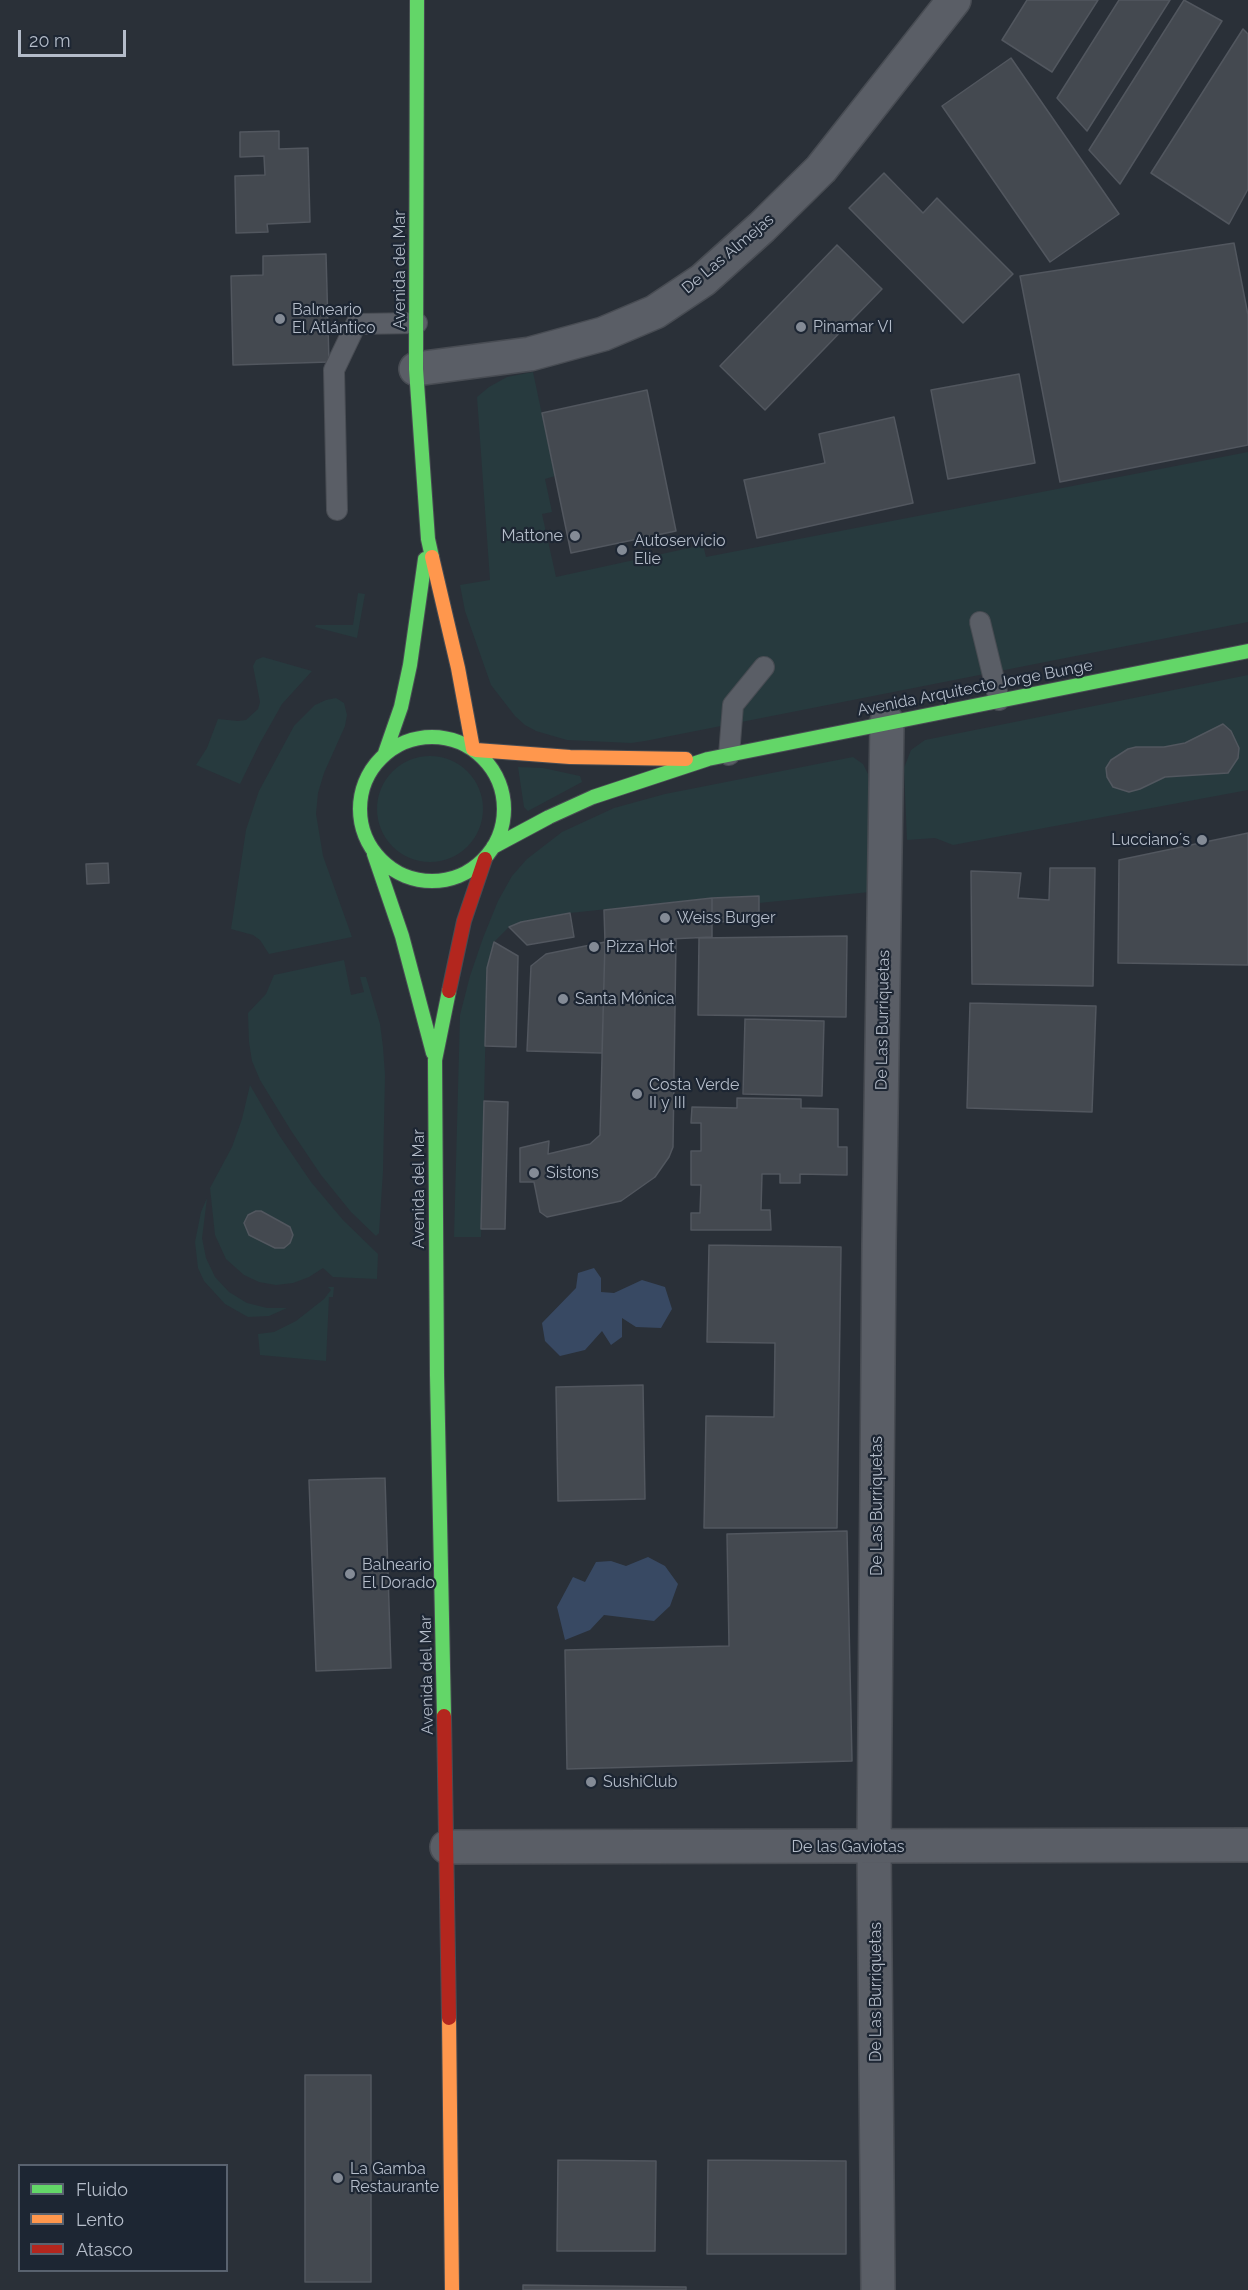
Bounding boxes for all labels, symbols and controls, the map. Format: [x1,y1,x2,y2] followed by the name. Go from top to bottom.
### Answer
[21,18,129,56] scale bar
[29,30,71,51] text: 20 m
[390,210,410,330] street label: Avenida del Mar
[678,210,778,298] street label: De Las Almejas
[292,300,375,338] place label: Balneario El Atlántico
[273,312,287,326] marker: Balneario El Atlántico
[813,317,892,337] place label: Pinamar VI
[794,320,808,334] marker: Pinamar VI
[502,526,563,546] place label: Mattone
[568,529,582,543] marker: Mattone
[634,531,725,569] place label: Autoservicio Elie
[615,543,629,557] marker: Autoservicio Elie
[856,656,1094,720] street label: Avenida Arquitecto Jorge Bunge
[1111,830,1190,850] place label: Lucciano´s
[1195,833,1209,847] marker: Lucciano´s
[677,908,776,928] place label: Weiss Burger
[658,911,672,925] marker: Weiss Burger
[606,937,674,957] place label: Pizza Hot
[587,940,601,954] marker: Pizza Hot
[872,950,894,1090] street label: De Las Burriquetas
[575,989,675,1009] place label: Santa Mónica
[556,992,570,1006] marker: Santa Mónica
[649,1075,739,1113] place label: Costa Verde II y III
[630,1087,644,1101] marker: Costa Verde II y III
[409,1129,429,1249] street label: Avenida del Mar
[546,1163,599,1183] place label: Sistons
[527,1166,541,1180] marker: Sistons
[867,1436,887,1576] street label: De Las Burriquetas
[362,1555,435,1593] place label: Balneario El Dorado
[343,1567,357,1581] marker: Balneario El Dorado
[416,1615,438,1735] street label: Avenida del Mar
[603,1772,677,1792] place label: SushiClub
[584,1775,598,1789] marker: SushiClub
[792,1837,904,1857] street label: De las Gaviotas
[866,1922,886,2062] street label: De Las Burriquetas
[350,2159,439,2197] place label: La Gamba Restaurante
[18,2164,228,2272] legend
[331,2171,345,2185] marker: La Gamba Restaurante
[76,2179,128,2200] text: Fluido
[76,2209,124,2230] text: Lento
[76,2239,133,2260] text: Atasco

